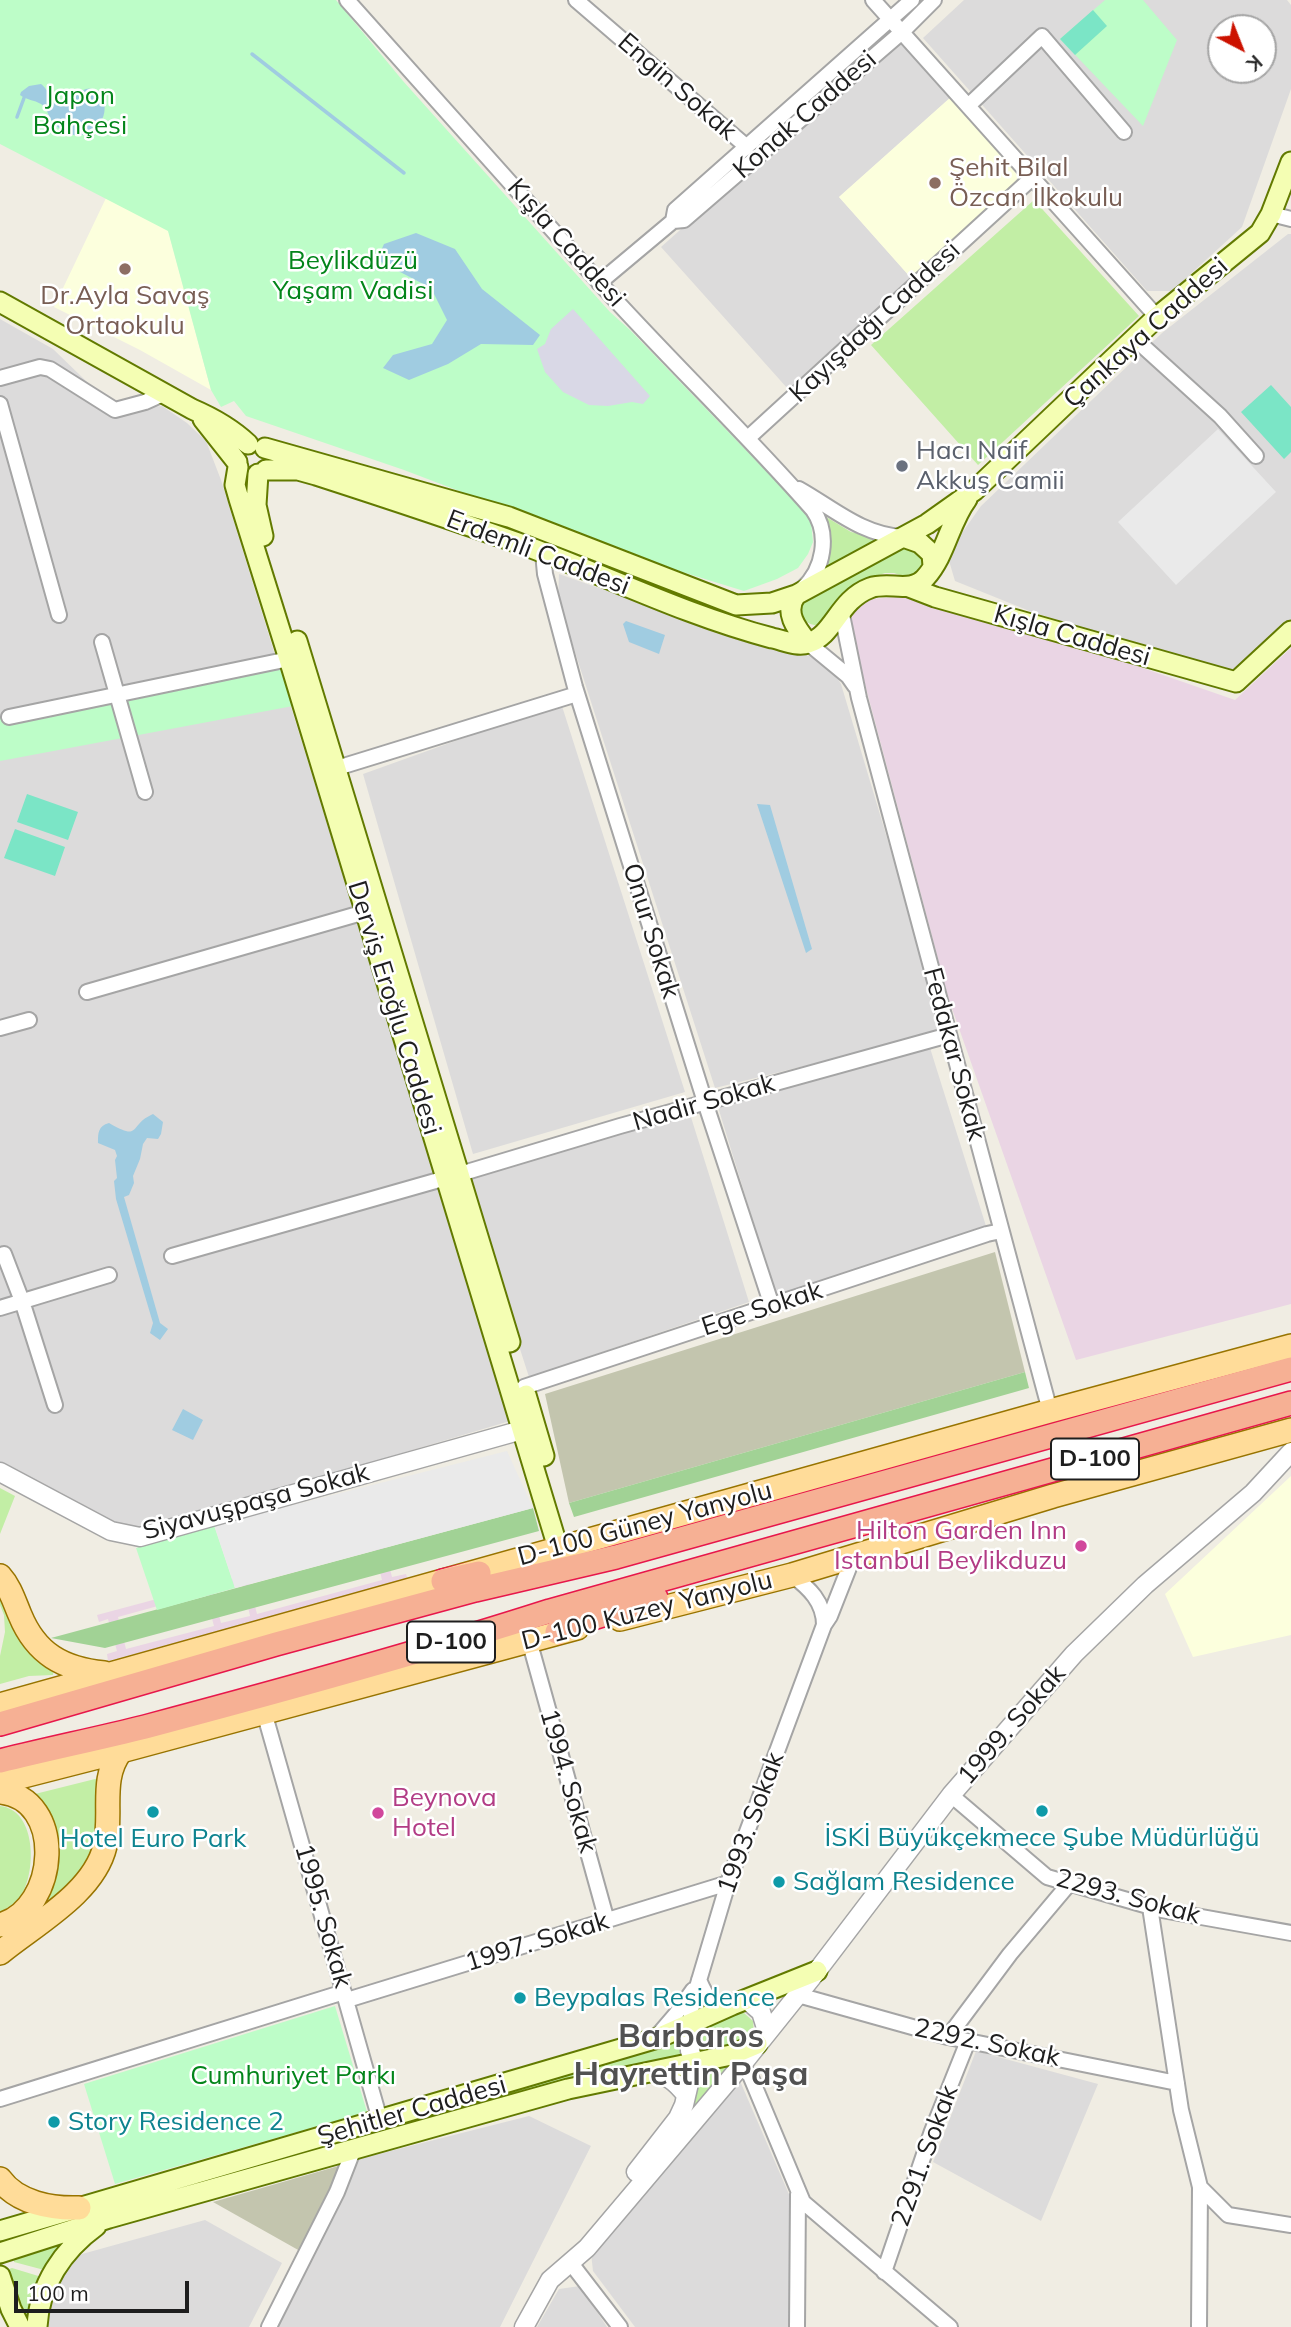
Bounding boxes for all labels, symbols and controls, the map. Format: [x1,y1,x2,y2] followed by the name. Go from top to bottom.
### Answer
[1207,14,1277,84] north arrow
[611,27,743,147] street label: Engin Sokak
[727,44,883,186] street label: Konak Caddesi
[1242,50,1267,76] text: K
[33,80,127,142] park label: Japon Bahçesi
[949,152,1123,214] place label: Şehit Bilal Özcan İlkokulu
[500,173,632,313] street label: Kışla Caddesi
[927,175,943,191] marker: Şehit Bilal Özcan İlkokulu
[783,235,967,409] street label: Kayışdağı Caddesi
[273,245,433,306] park label: Beylikdüzü Yaşam Vadisi
[1057,251,1235,415] street label: Çankaya Caddesi
[117,261,133,277] marker: Dr.Ayla Savaş Ortaokulu
[40,280,210,342] place label: Dr.Ayla Savaş Ortaokulu
[916,435,1065,496] place label: Hacı Naif Akkuş Camii
[894,458,910,474] marker: Hacı Naif Akkuş Camii
[442,504,634,602] street label: Erdemli Caddesi
[990,599,1154,673] street label: Kışla Caddesi
[616,860,686,1002] street label: Onur Sokak
[341,877,447,1139] street label: Derviş Eroğlu Caddesi
[916,964,992,1144] street label: Fedakar Sokak
[629,1068,779,1138] street label: Nadir Sokak
[698,1275,826,1343] street label: Ege Sokak
[1051,1438,1139,1479] road number: D-100
[139,1457,373,1547] street label: Siyavuşpaşa Sokak
[514,1475,776,1573] street label: D-100 Güney Yanyolu
[834,1515,1067,1576] place label: Hilton Garden Inn Istanbul Beylikduzu
[1073,1538,1089,1554] marker: Hilton Garden Inn Istanbul Beylikduzu
[518,1565,776,1657] street label: D-100 Kuzey Yanyolu
[407,1622,495,1662] road number: D-100
[952,1659,1072,1791] street label: 1999. Sokak
[533,1705,603,1857] street label: 1994. Sokak
[711,1748,791,1898] street label: 1993. Sokak
[392,1782,497,1843] place label: Beynova Hotel
[1034,1803,1050,1819] marker: İSKİ Büyükçekmece Şube Müdürlüğü
[145,1804,161,1820] marker: Hotel Euro Park
[370,1805,386,1821] marker: Beynova Hotel
[824,1822,1260,1854] place label: İSKİ Büyükçekmece Şube Müdürlüğü
[60,1823,246,1855] place label: Hotel Euro Park
[288,1840,358,1992] street label: 1995. Sokak
[1052,1863,1204,1931] street label: 2293. Sokak
[793,1866,1015,1898] place label: Sağlam Residence
[771,1874,787,1890] marker: Sağlam Residence
[461,1905,613,1979] street label: 1997. Sokak
[534,1982,775,2014] place label: Beypalas Residence
[512,1990,528,2006] marker: Beypalas Residence
[911,2012,1063,2074] street label: 2292. Sokak
[574,2017,808,2095] district label: Barbaros Hayrettin Paşa
[190,2060,396,2092] park label: Cumhuriyet Parkı
[314,2069,510,2153] street label: Şehitler Caddesi
[885,2081,965,2231] street label: 2291. Sokak
[68,2106,284,2138] place label: Story Residence 2
[46,2114,62,2130] marker: Story Residence 2
[18,2268,192,2312] scale bar
[27,2280,89,2306] text: 100 m

